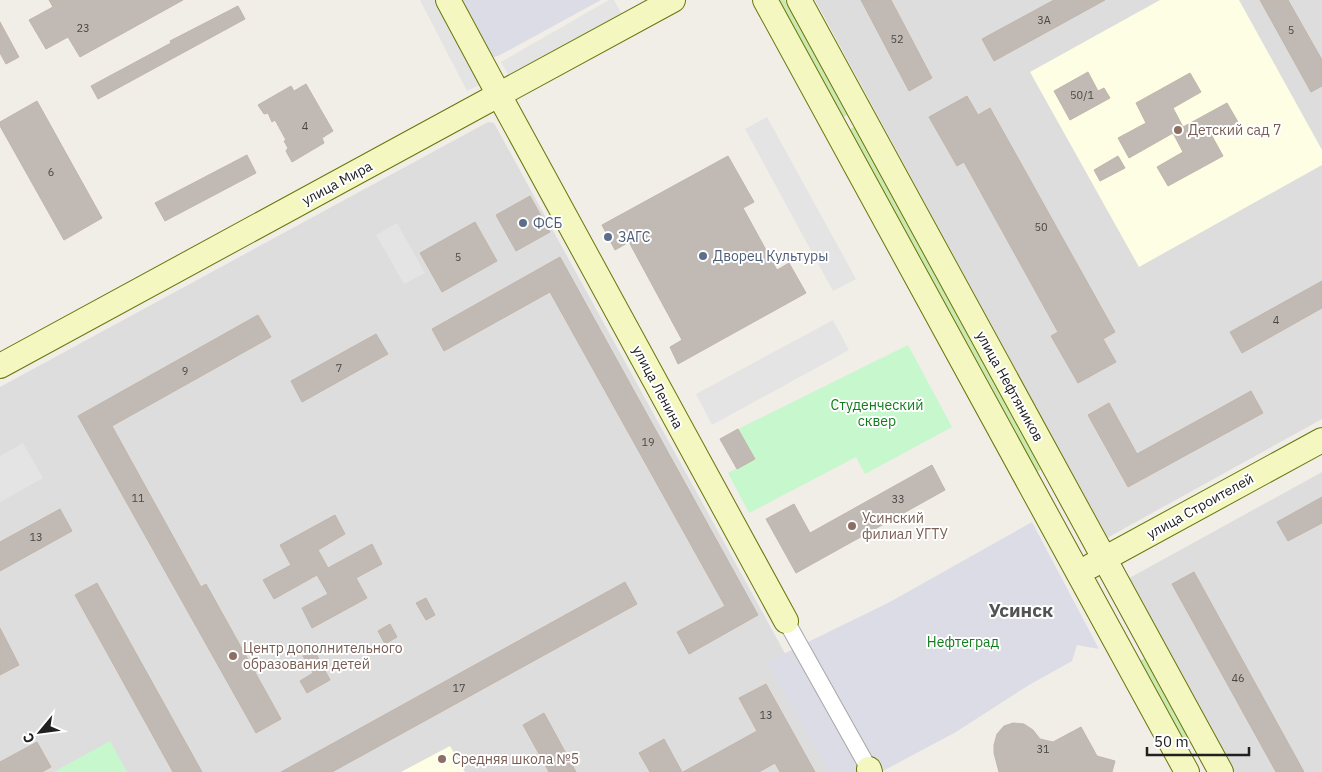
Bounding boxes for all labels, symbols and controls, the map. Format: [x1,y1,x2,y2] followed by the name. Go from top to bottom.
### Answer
[1037,13,1051,27] house number: 3А
[76,21,90,35] house number: 23
[1288,23,1294,37] house number: 5
[890,32,904,46] house number: 52
[1070,88,1094,102] house number: 50/1
[302,119,309,133] house number: 4
[1188,121,1281,139] place label: Детский сад 7
[1172,124,1184,136] marker: Детский сад 7
[299,157,376,209] street label: улица Мира
[48,165,54,179] house number: 6
[533,214,563,232] place label: ФСБ
[517,217,529,229] marker: ФСБ
[1034,220,1048,234] house number: 50
[618,228,651,246] place label: ЗАГС
[602,231,614,243] marker: ЗАГС
[713,247,828,265] place label: Дворец Культуры
[455,250,461,264] house number: 5
[697,250,709,262] marker: Дворец Культуры
[1273,313,1280,327] house number: 4
[972,328,1048,444] street label: улица Нефтяников
[629,342,688,432] street label: улица Ленина
[336,361,342,375] house number: 7
[182,364,188,378] house number: 9
[831,396,923,430] park label: Студенческий сквер
[641,435,655,449] house number: 19
[1143,469,1257,543] street label: улица Строителей
[131,491,145,505] house number: 11
[891,492,905,506] house number: 33
[862,509,948,543] place label: Усинский филиал УГТУ
[846,520,858,532] marker: Усинский филиал УГТУ
[29,530,43,544] house number: 13
[989,598,1053,622] district label: Усинск
[927,633,999,651] park label: Нефтеград
[243,639,403,673] place label: Центр дополнительного образования детей
[227,650,239,662] marker: Центр дополнительного образования детей
[1231,671,1245,685] house number: 46
[452,681,466,695] house number: 17
[15,707,65,757] north arrow
[759,708,773,722] house number: 13
[1147,724,1250,756] scale bar
[19,730,39,747] text: С
[1154,732,1189,751] text: 50 m
[1036,742,1050,756] house number: 31
[452,750,579,768] place label: Средняя школа №5
[436,753,448,765] marker: Средняя школа №5

